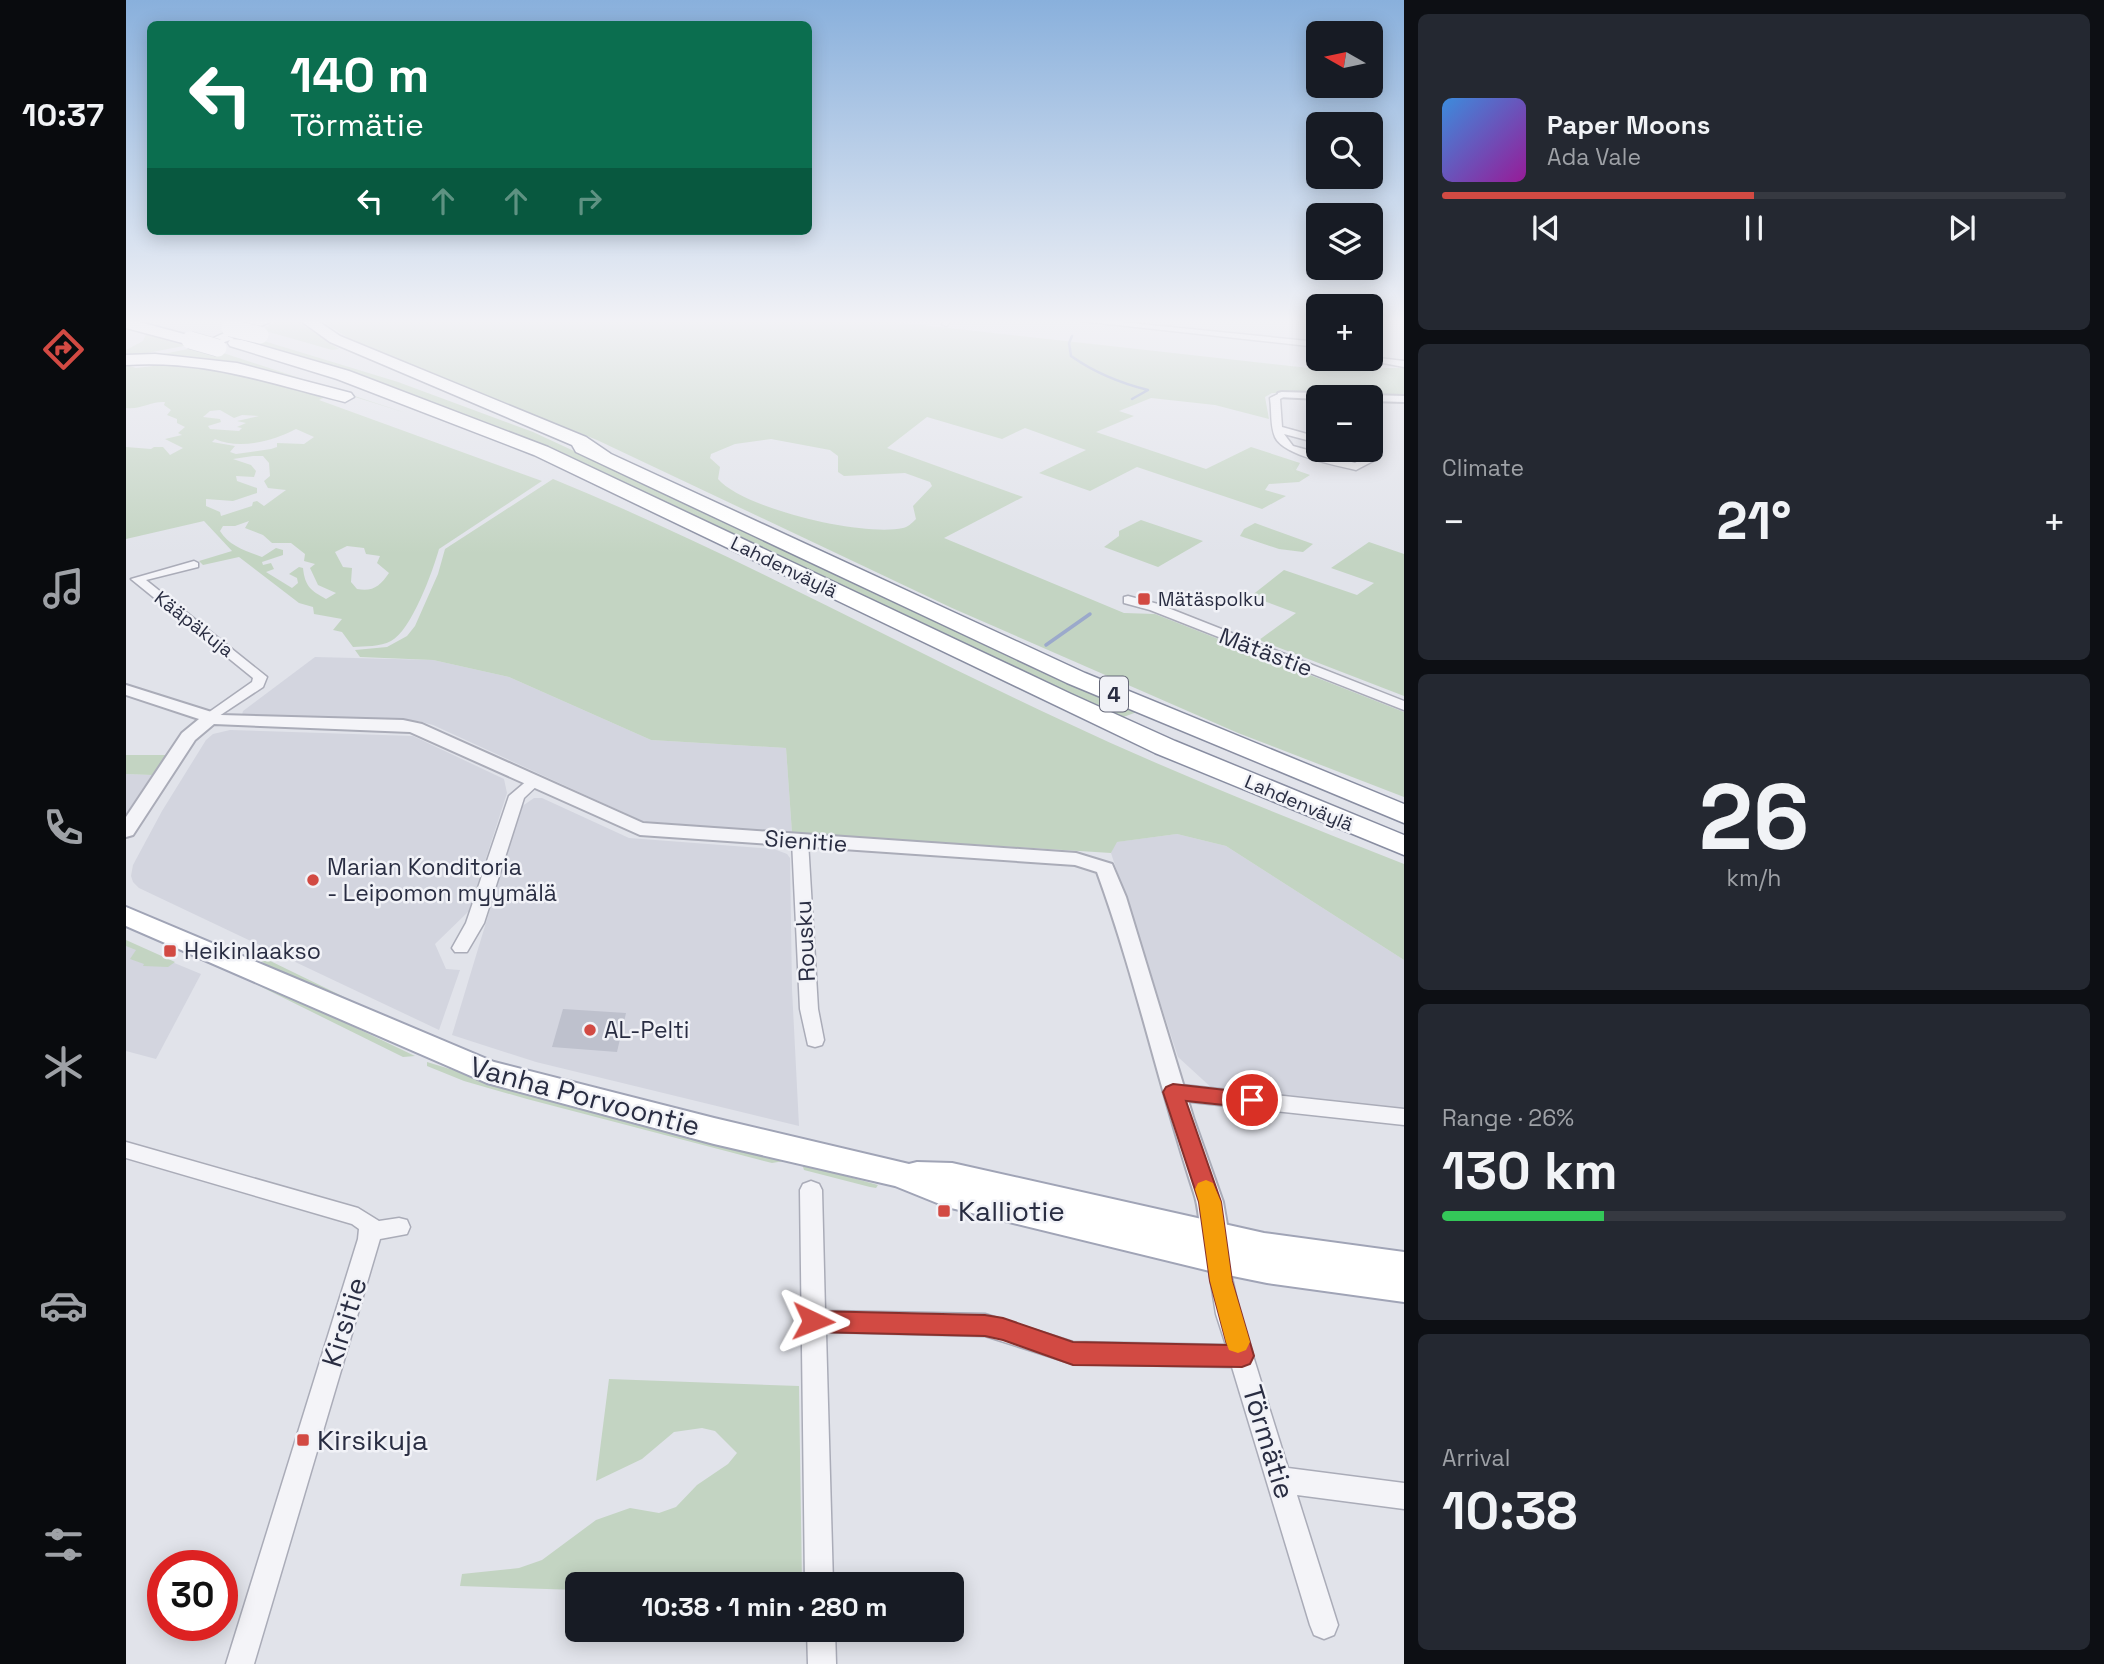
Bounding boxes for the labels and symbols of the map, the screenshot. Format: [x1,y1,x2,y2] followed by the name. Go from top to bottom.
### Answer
[1306,21,1382,98] north arrow
[727,530,842,604] street label: Lahdenväylä
[149,585,239,663] street label: Kääpäkuja
[1158,587,1265,612] place label: Mätäspolku
[1136,591,1152,607] marker: Mätäspolku
[1215,620,1317,684] street label: Mätästie
[1100,676,1128,712] road number: 4
[1241,769,1357,837] street label: Lahdenväylä
[764,823,848,859] street label: Sienitie
[327,852,557,908] place label: Marian Konditoria - Leipomon myymälä
[305,872,321,888] marker: Marian Konditoria - Leipomon myymälä
[788,900,822,982] street label: Rousku
[184,936,321,966] place label: Heikinlaakso
[162,943,178,959] marker: Heikinlaakso
[604,1015,689,1045] place label: AL-Pelti
[582,1022,598,1038] marker: AL-Pelti
[466,1048,704,1144] street label: Vanha Porvoontie
[1222,1070,1282,1130] pin
[958,1193,1065,1229] place label: Kalliotie
[936,1203,952,1219] marker: Kalliotie
[313,1273,375,1371] street label: Kirsitie
[776,1284,850,1358] position arrow
[1235,1381,1303,1503] street label: Törmätie
[317,1422,428,1458] place label: Kirsikuja
[295,1432,311,1448] marker: Kirsikuja
[147,1550,238,1641] speed limit sign: 30

